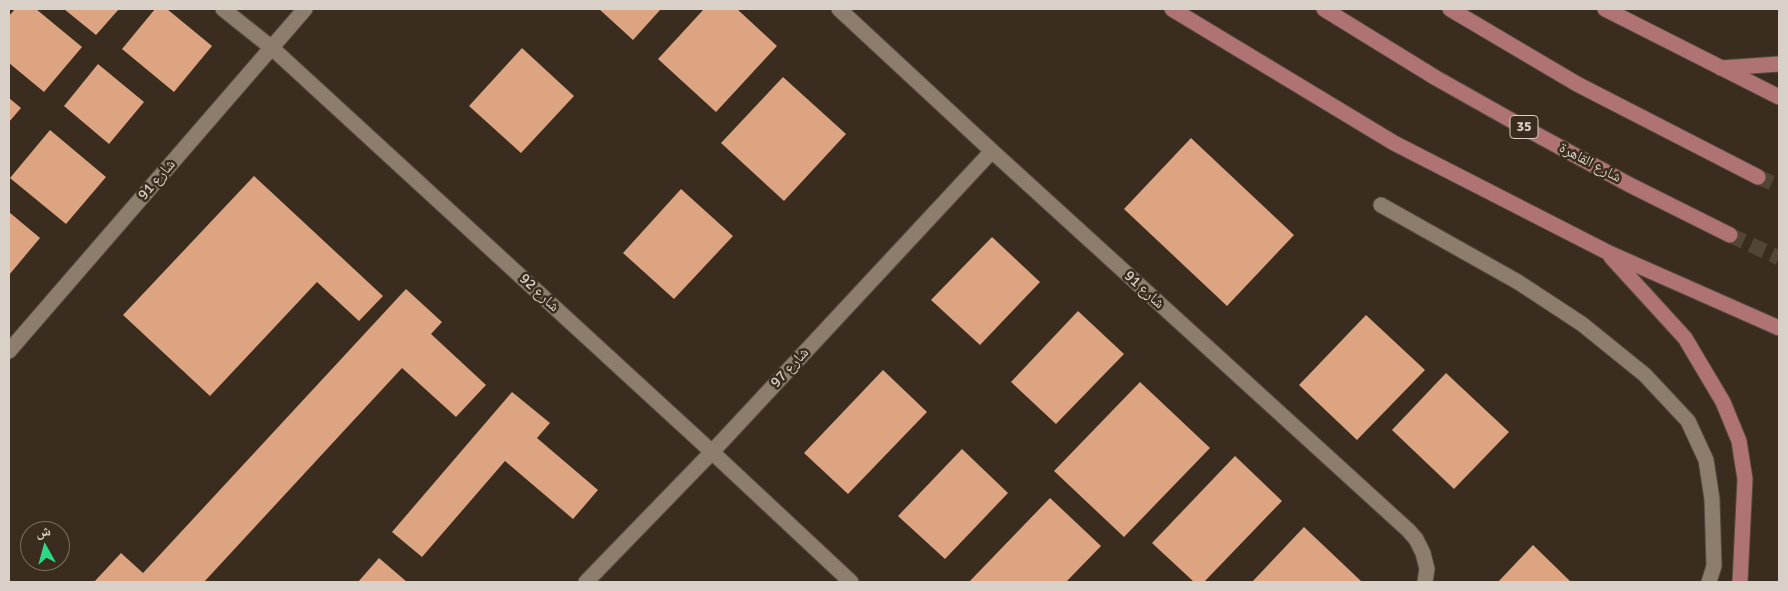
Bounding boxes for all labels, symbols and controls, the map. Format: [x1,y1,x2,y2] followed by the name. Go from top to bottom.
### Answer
[1510,115,1538,138] road number: 35
[1556,139,1624,187] street label: شارع القاهرة
[134,156,180,204] street label: شارع 91
[1120,267,1168,313] street label: شارع 91
[515,270,563,316] street label: شارع 92
[767,344,813,392] street label: شارع 97
[20,521,70,571] north arrow
[35,522,52,541] text: ش

